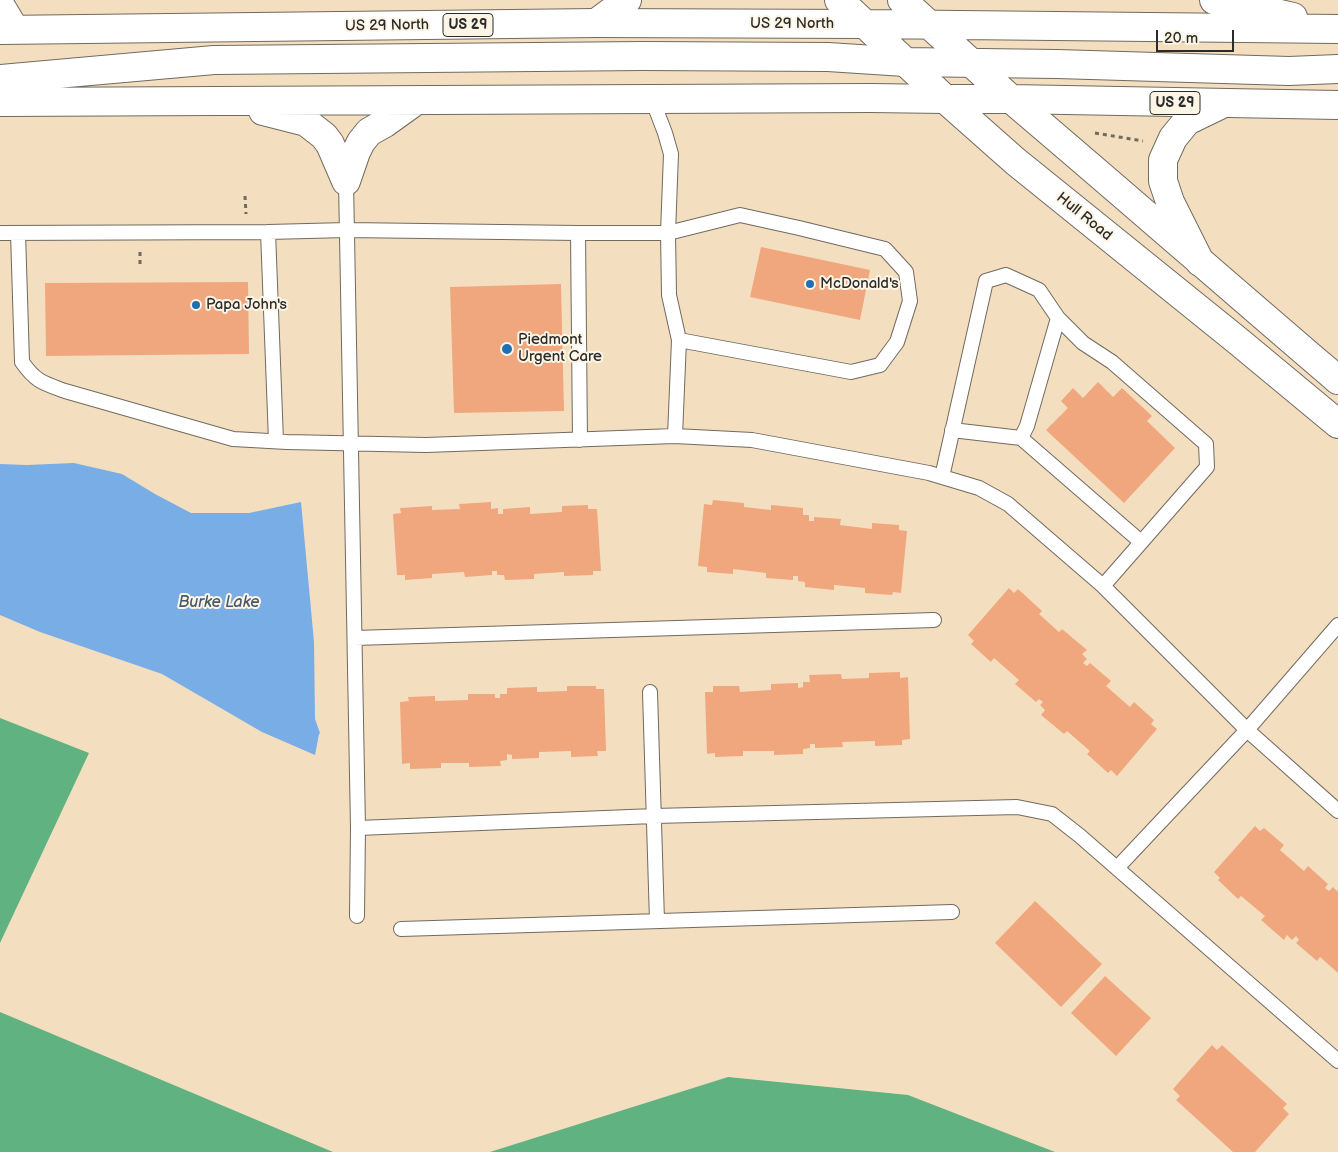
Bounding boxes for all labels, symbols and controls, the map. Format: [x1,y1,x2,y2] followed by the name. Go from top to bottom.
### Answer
[443,14,493,36] road number: US 29
[750,15,834,33] street label: US 29 North
[345,16,429,36] street label: US 29 North
[1158,20,1236,52] scale bar
[1164,29,1198,48] text: 20 m
[1150,92,1200,115] road number: US 29
[1053,189,1115,245] street label: Hull Road
[820,275,899,293] place label: McDonald's
[804,278,816,290] marker: McDonald's
[206,296,287,314] place label: Papa John's
[190,299,202,311] marker: Papa John's
[518,331,602,366] place label: Piedmont Urgent Care
[500,342,514,356] marker: Piedmont Urgent Care
[178,593,260,613] water label: Burke Lake

